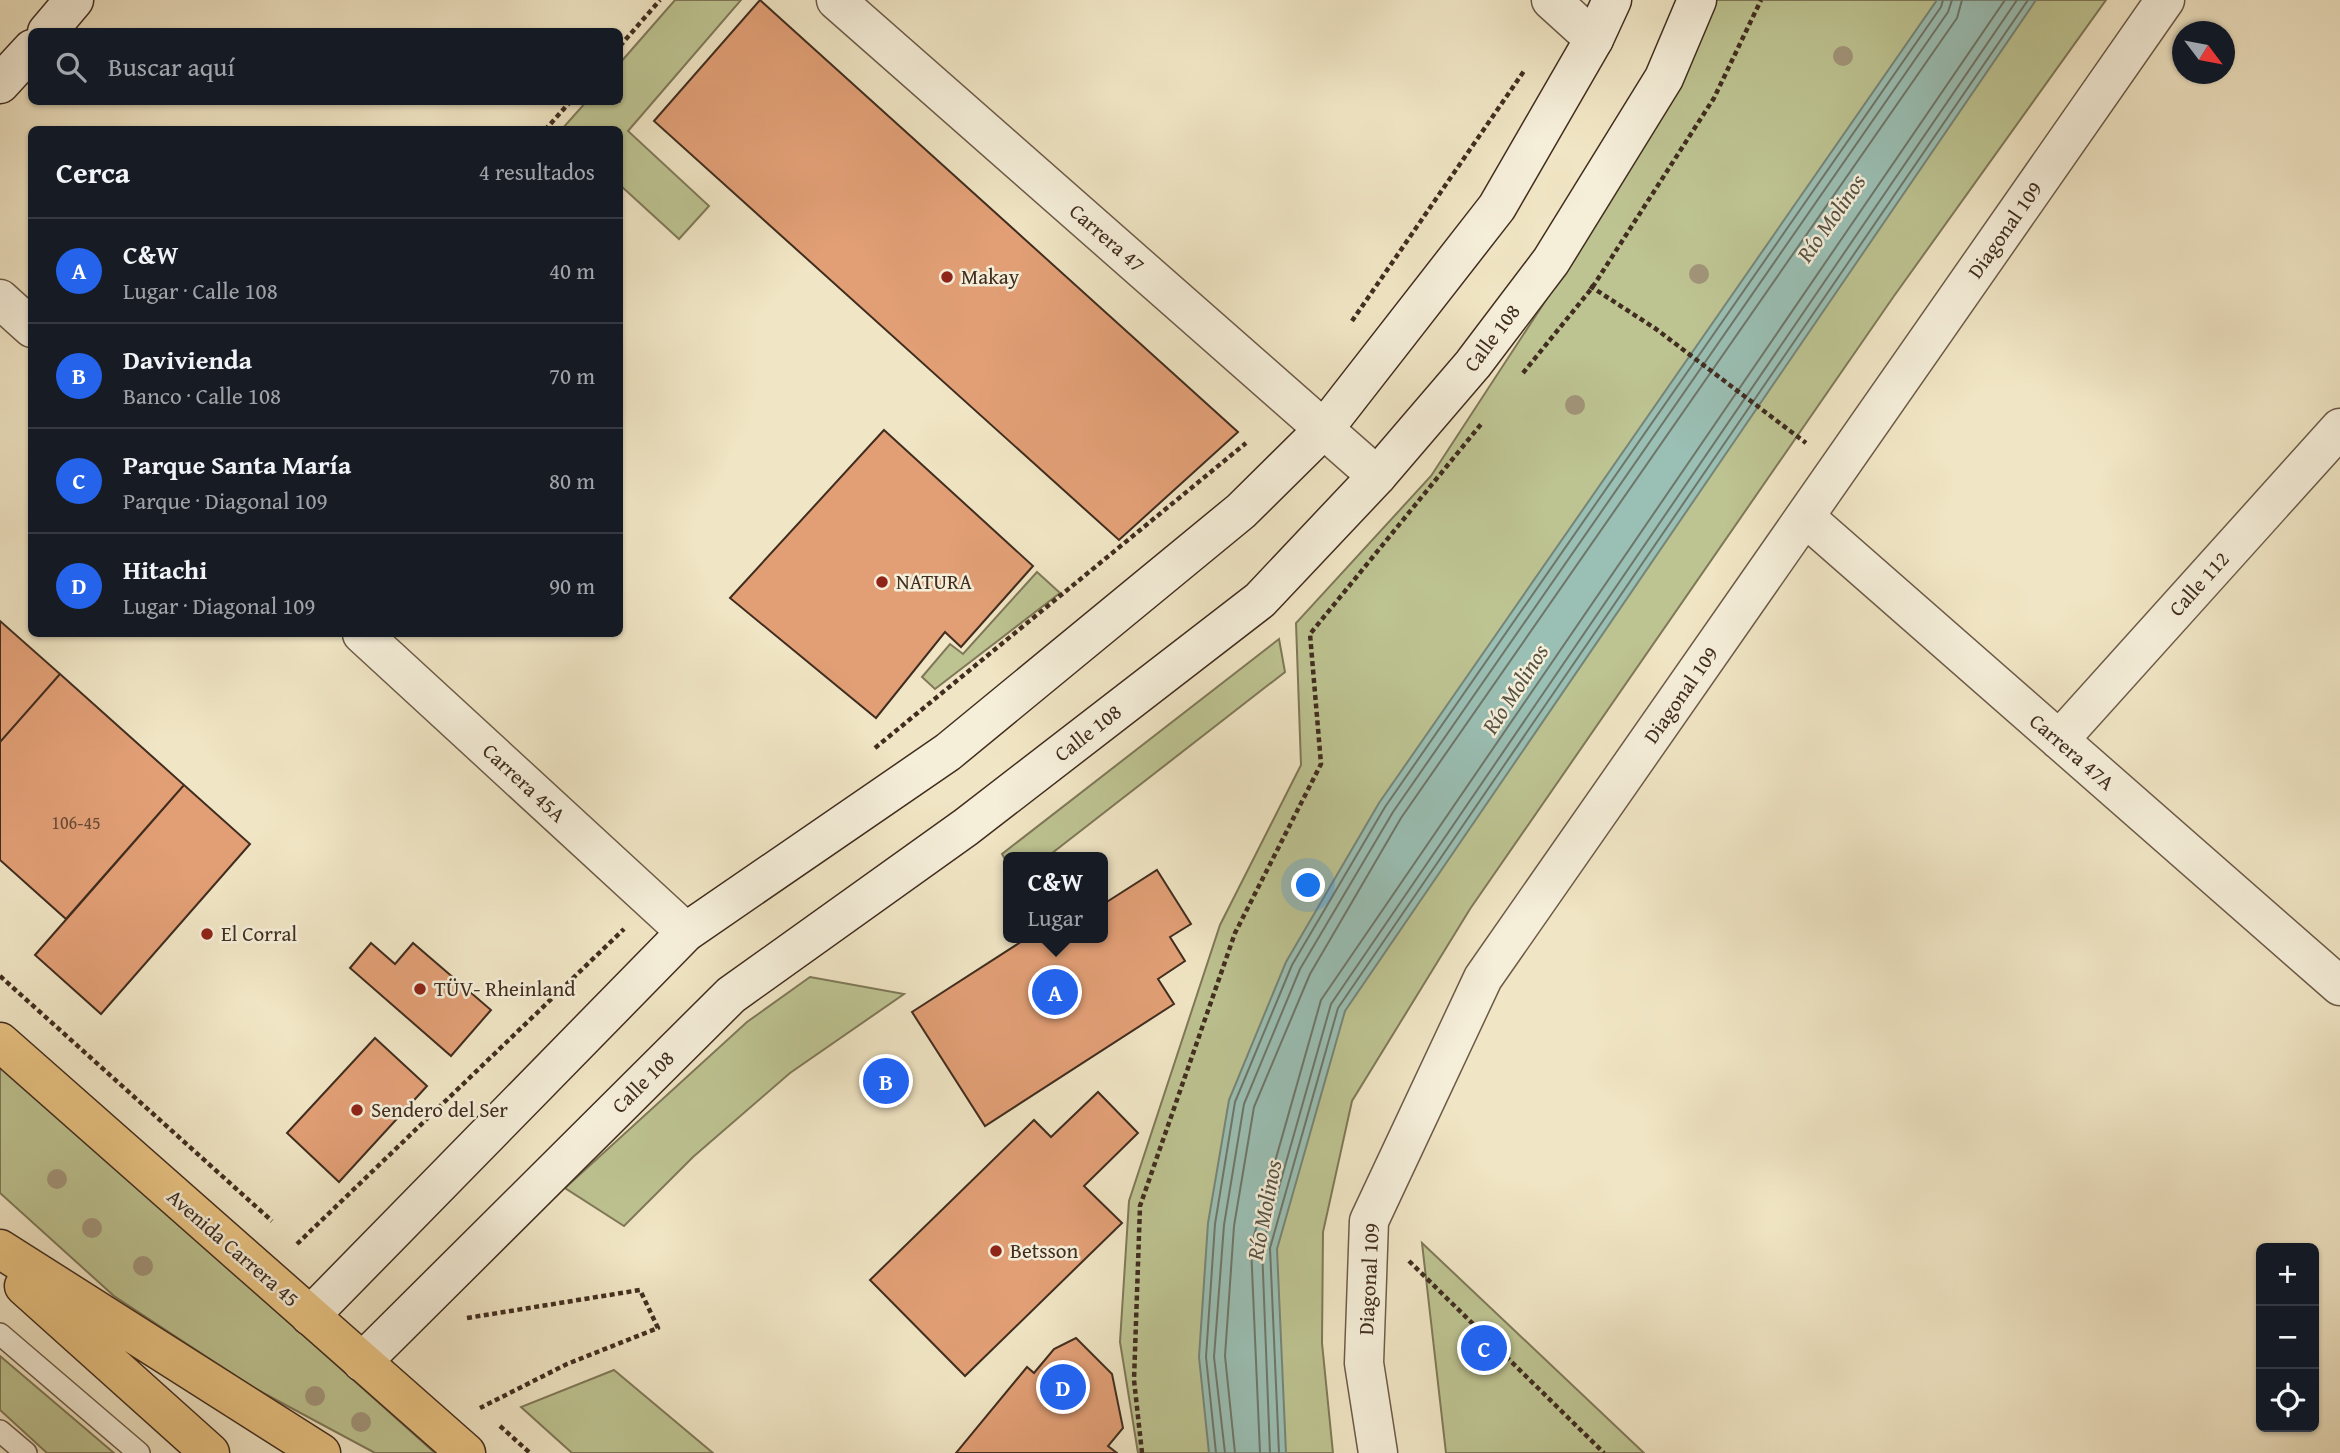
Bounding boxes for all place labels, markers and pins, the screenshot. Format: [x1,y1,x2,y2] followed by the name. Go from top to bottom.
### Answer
[961,261,1020,292] place label: Makay
[939,269,955,285] marker: Makay
[896,566,972,597] place label: NATURA
[874,574,890,590] marker: NATURA
[221,918,297,949] place label: El Corral
[199,926,215,942] marker: El Corral
[1032,966,1078,1018] pin: A
[434,973,576,1004] place label: TÜV- Rheinland
[412,981,428,997] marker: TÜV- Rheinland
[863,1055,909,1107] pin: B
[371,1094,508,1125] place label: Sendero del Ser
[349,1102,365,1118] marker: Sendero del Ser
[1010,1235,1079,1266] place label: Betsson
[988,1243,1004,1259] marker: Betsson
[1461,1322,1507,1374] pin: C
[1040,1361,1086,1413] pin: D

